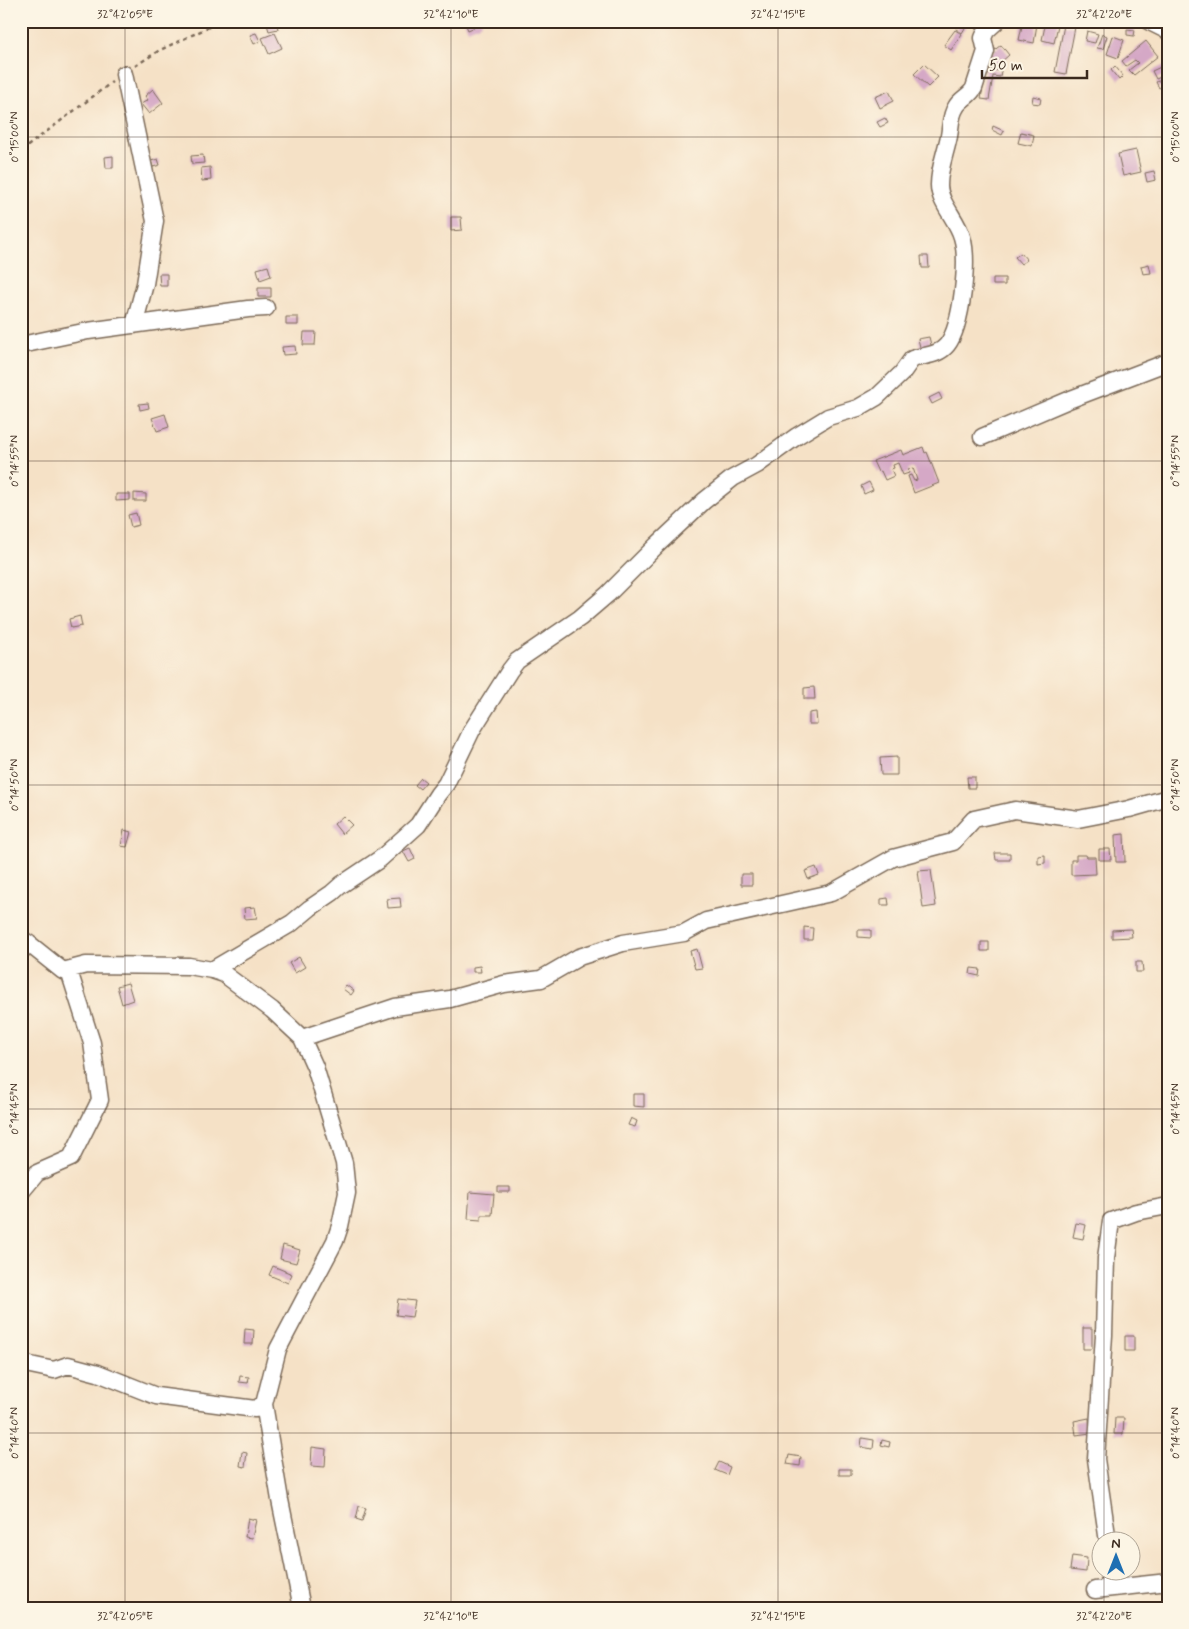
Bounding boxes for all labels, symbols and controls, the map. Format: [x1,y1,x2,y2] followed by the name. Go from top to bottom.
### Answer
[97,7,153,23] text: 32°42'05"E
[423,7,479,23] text: 32°42'10"E
[751,7,805,23] text: 32°42'15"E
[1076,7,1132,23] text: 32°42'20"E
[982,48,1086,80] scale bar
[989,56,1023,76] text: 50 m
[7,111,23,163] text: 0°15'00"N
[1168,111,1184,163] text: 0°15'00"N
[7,435,23,487] text: 0°14'55"N
[1168,435,1184,487] text: 0°14'55"N
[7,759,23,811] text: 0°14'50"N
[1168,759,1184,811] text: 0°14'50"N
[7,1083,23,1135] text: 0°14'45"N
[1168,1083,1184,1135] text: 0°14'45"N
[7,1407,23,1459] text: 0°14'40"N
[1168,1407,1184,1459] text: 0°14'40"N
[1092,1532,1142,1582] north arrow
[1111,1535,1121,1553] text: N
[97,1609,153,1625] text: 32°42'05"E
[423,1609,479,1625] text: 32°42'10"E
[751,1609,805,1625] text: 32°42'15"E
[1076,1609,1132,1625] text: 32°42'20"E

